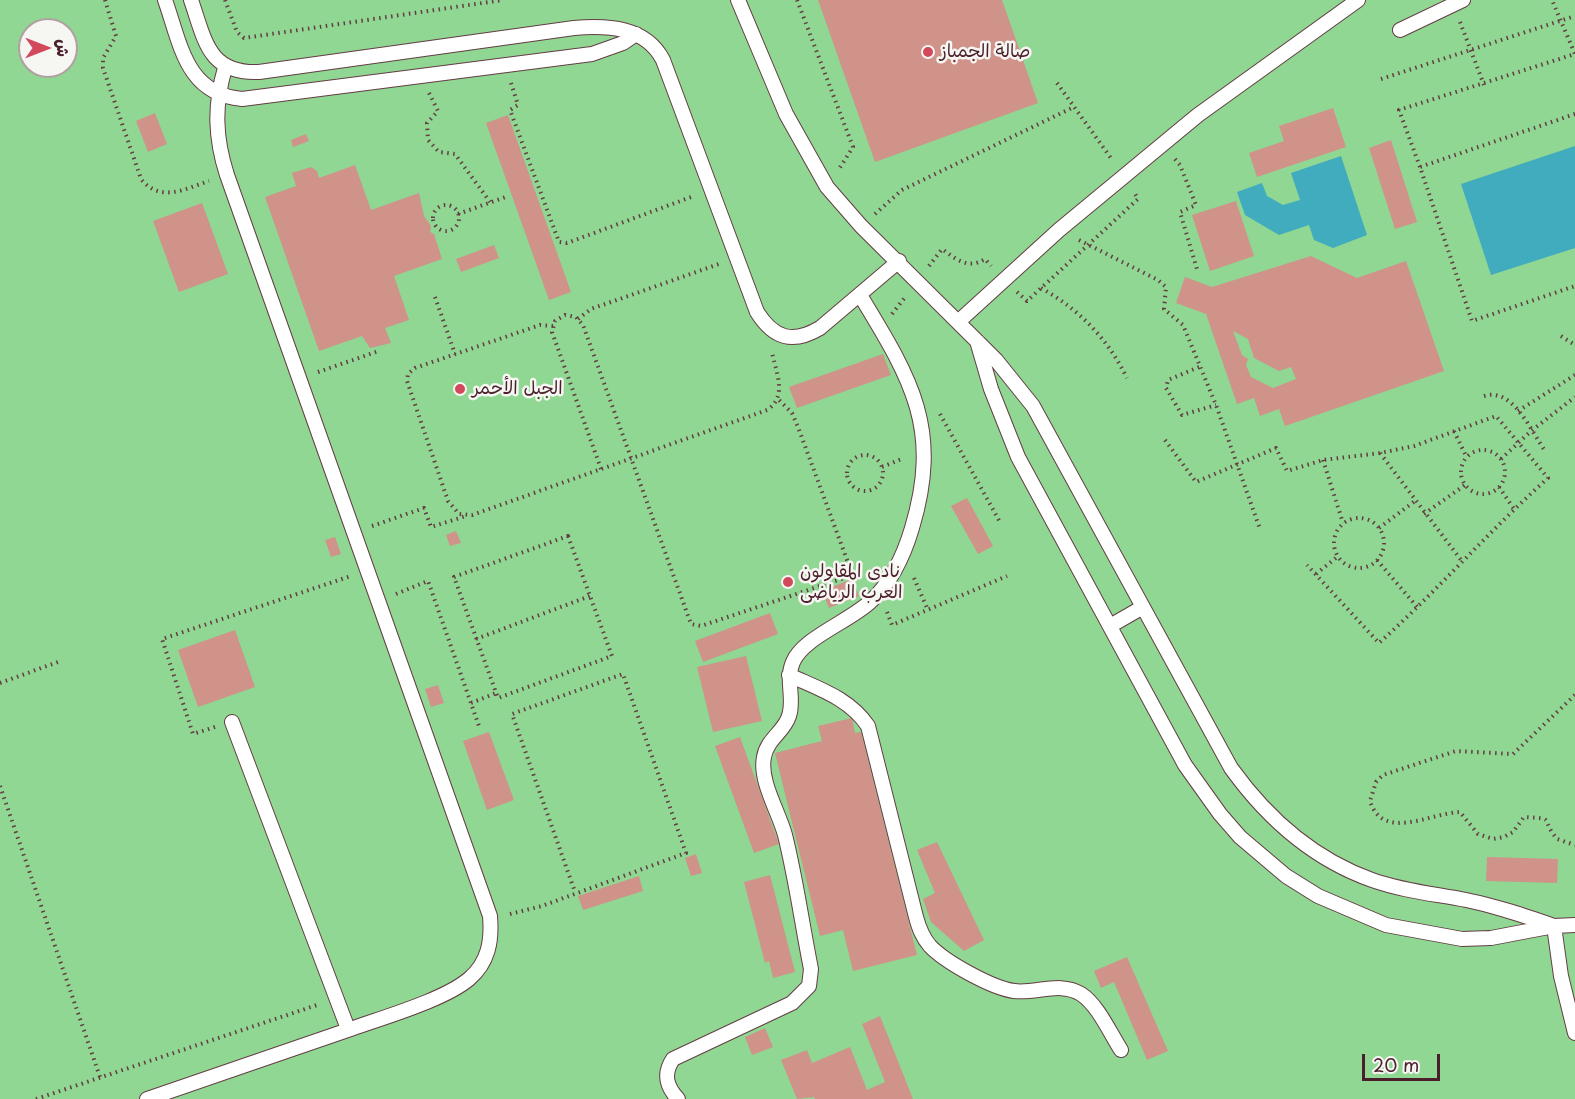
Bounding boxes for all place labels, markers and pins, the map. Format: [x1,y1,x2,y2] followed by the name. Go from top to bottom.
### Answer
[940,41,1030,63] place label: صالة الجمباز
[921,45,935,59] marker: صالة الجمباز
[472,378,563,400] place label: الجبل الأحمر
[453,382,467,396] marker: الجبل الأحمر
[800,561,902,604] place label: نادى المقاولون العرب الرياضى
[781,575,795,589] marker: نادى المقاولون العرب الرياضى

